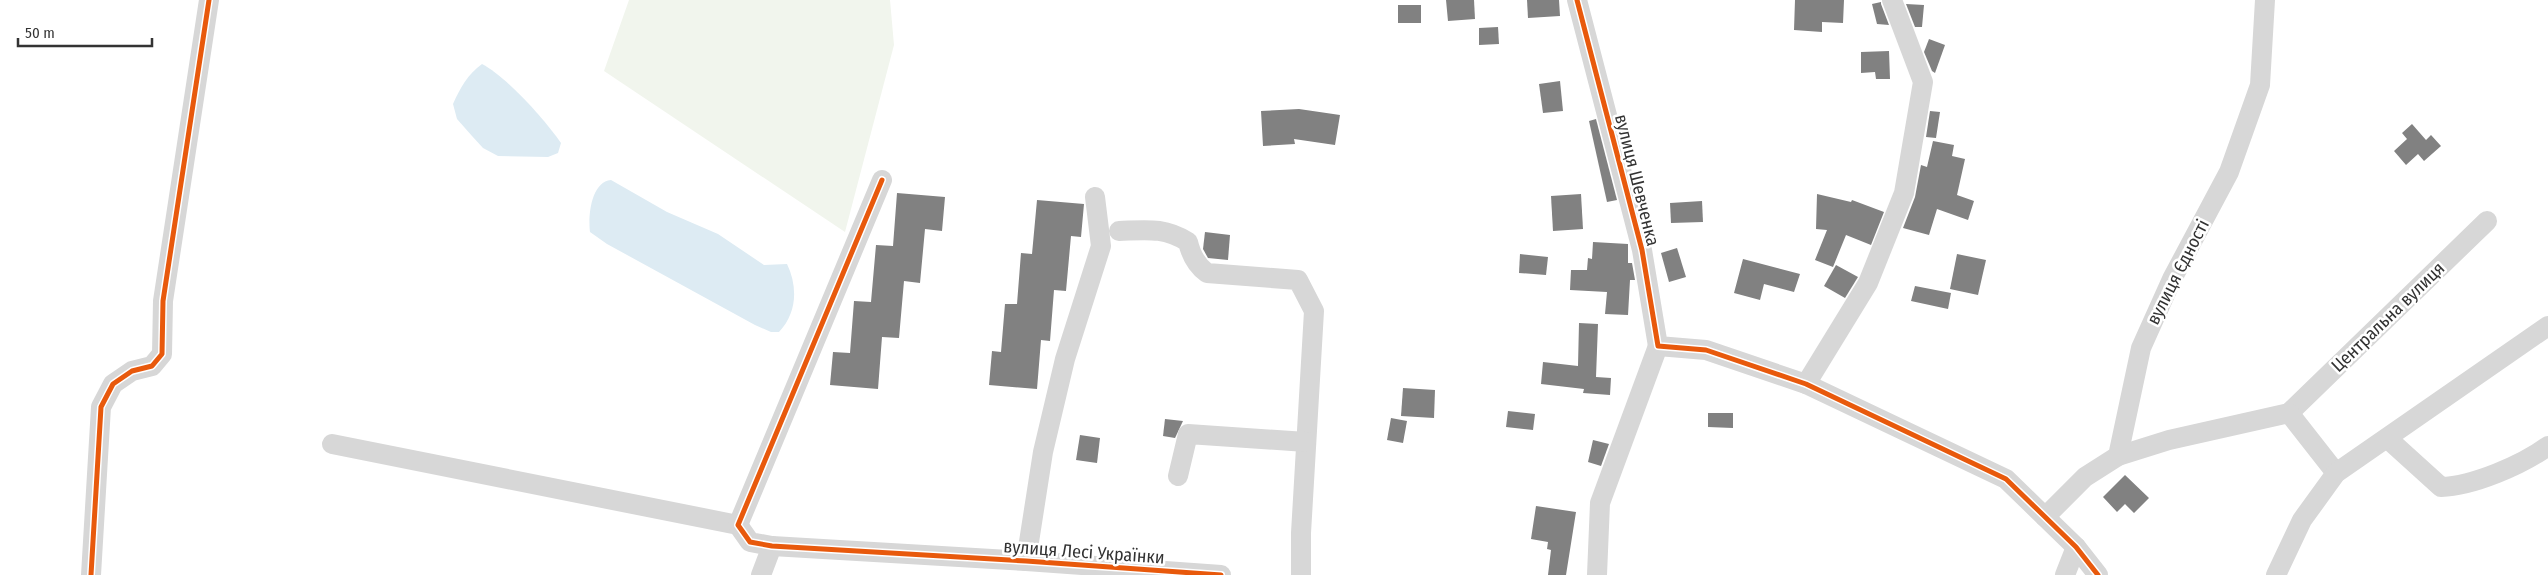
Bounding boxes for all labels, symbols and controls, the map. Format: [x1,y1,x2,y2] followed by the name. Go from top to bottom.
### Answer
[18,15,151,47] scale bar
[25,24,55,42] text: 50 m
[1610,112,1664,248] street label: вулиця Шевченка
[2142,216,2214,328] street label: вулиця Єдності
[2327,257,2449,377] street label: Центральна вулиця
[1003,535,1165,569] street label: вулиця Лесі Українки

